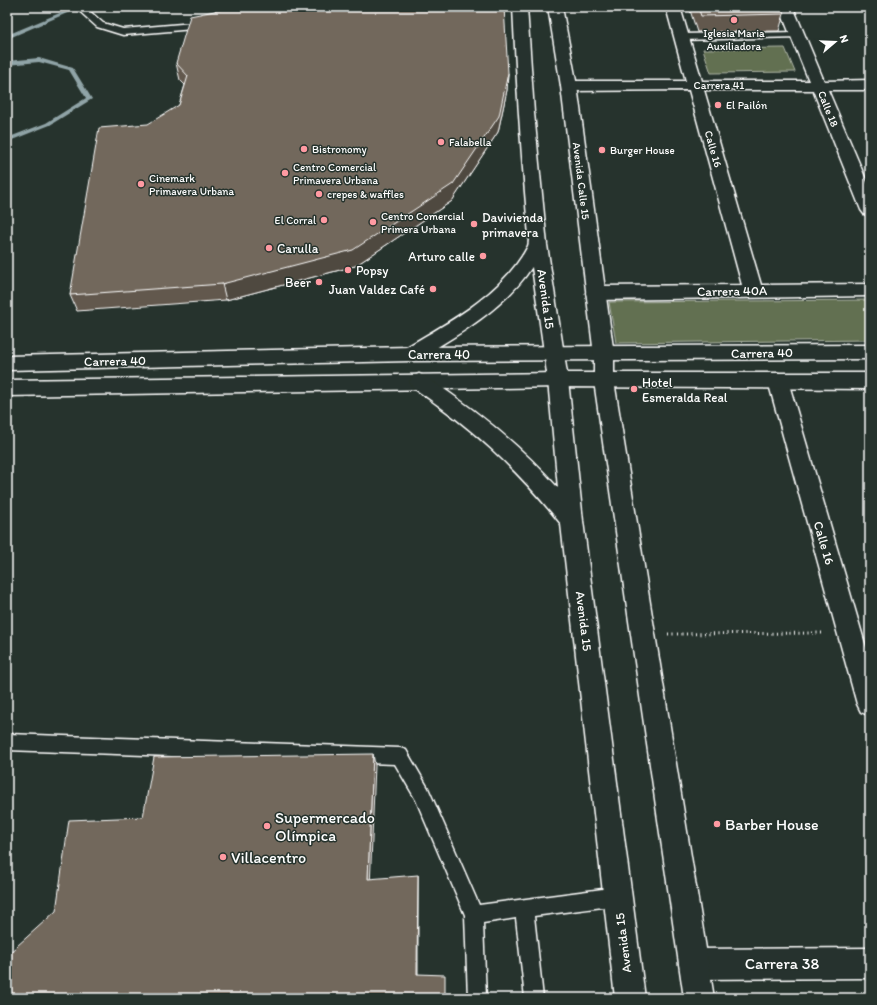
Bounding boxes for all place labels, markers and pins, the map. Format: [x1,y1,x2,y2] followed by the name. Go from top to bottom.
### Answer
[729,15,739,25] marker: Iglesia Maria Auxiliadora
[703,27,765,53] place label: Iglesia Maria Auxiliadora
[726,99,768,112] place label: El Pailón
[713,100,723,110] marker: El Pailón
[449,136,492,149] place label: Falabella
[436,137,446,147] marker: Falabella
[312,143,368,156] place label: Bistronomy
[299,144,309,154] marker: Bistronomy
[610,144,675,157] place label: Burger House
[597,145,607,155] marker: Burger House
[293,161,379,187] place label: Centro Comercial Primavera Urbana
[280,168,290,178] marker: Centro Comercial Primavera Urbana
[149,172,235,198] place label: Cinemark Primavera Urbana
[136,179,146,189] marker: Cinemark Primavera Urbana
[327,188,404,201] place label: crepes & waffles
[314,189,324,199] marker: crepes & waffles
[381,210,464,236] place label: Centro Comercial Primera Urbana
[482,210,544,240] place label: Davivienda primavera
[275,214,316,227] place label: El Corral
[319,215,329,225] marker: El Corral
[368,217,378,227] marker: Centro Comercial Primera Urbana
[469,219,479,229] marker: Davivienda primavera
[277,241,319,256] place label: Carulla
[264,243,274,253] marker: Carulla
[408,249,475,264] place label: Arturo calle
[478,251,488,261] marker: Arturo calle
[356,263,389,278] place label: Popsy
[343,265,353,275] marker: Popsy
[285,275,312,290] place label: Beer
[314,277,324,287] marker: Beer
[329,282,425,297] place label: Juan Valdez Café
[428,284,438,294] marker: Juan Valdez Café
[642,375,728,405] place label: Hotel Esmeralda Real
[629,384,639,394] marker: Hotel Esmeralda Real
[275,808,375,845] place label: Supermercado Olímpica
[725,815,819,834] place label: Barber House
[712,819,722,829] marker: Barber House
[262,821,272,831] marker: Supermercado Olímpica
[231,848,306,867] place label: Villacentro
[218,852,228,862] marker: Villacentro

